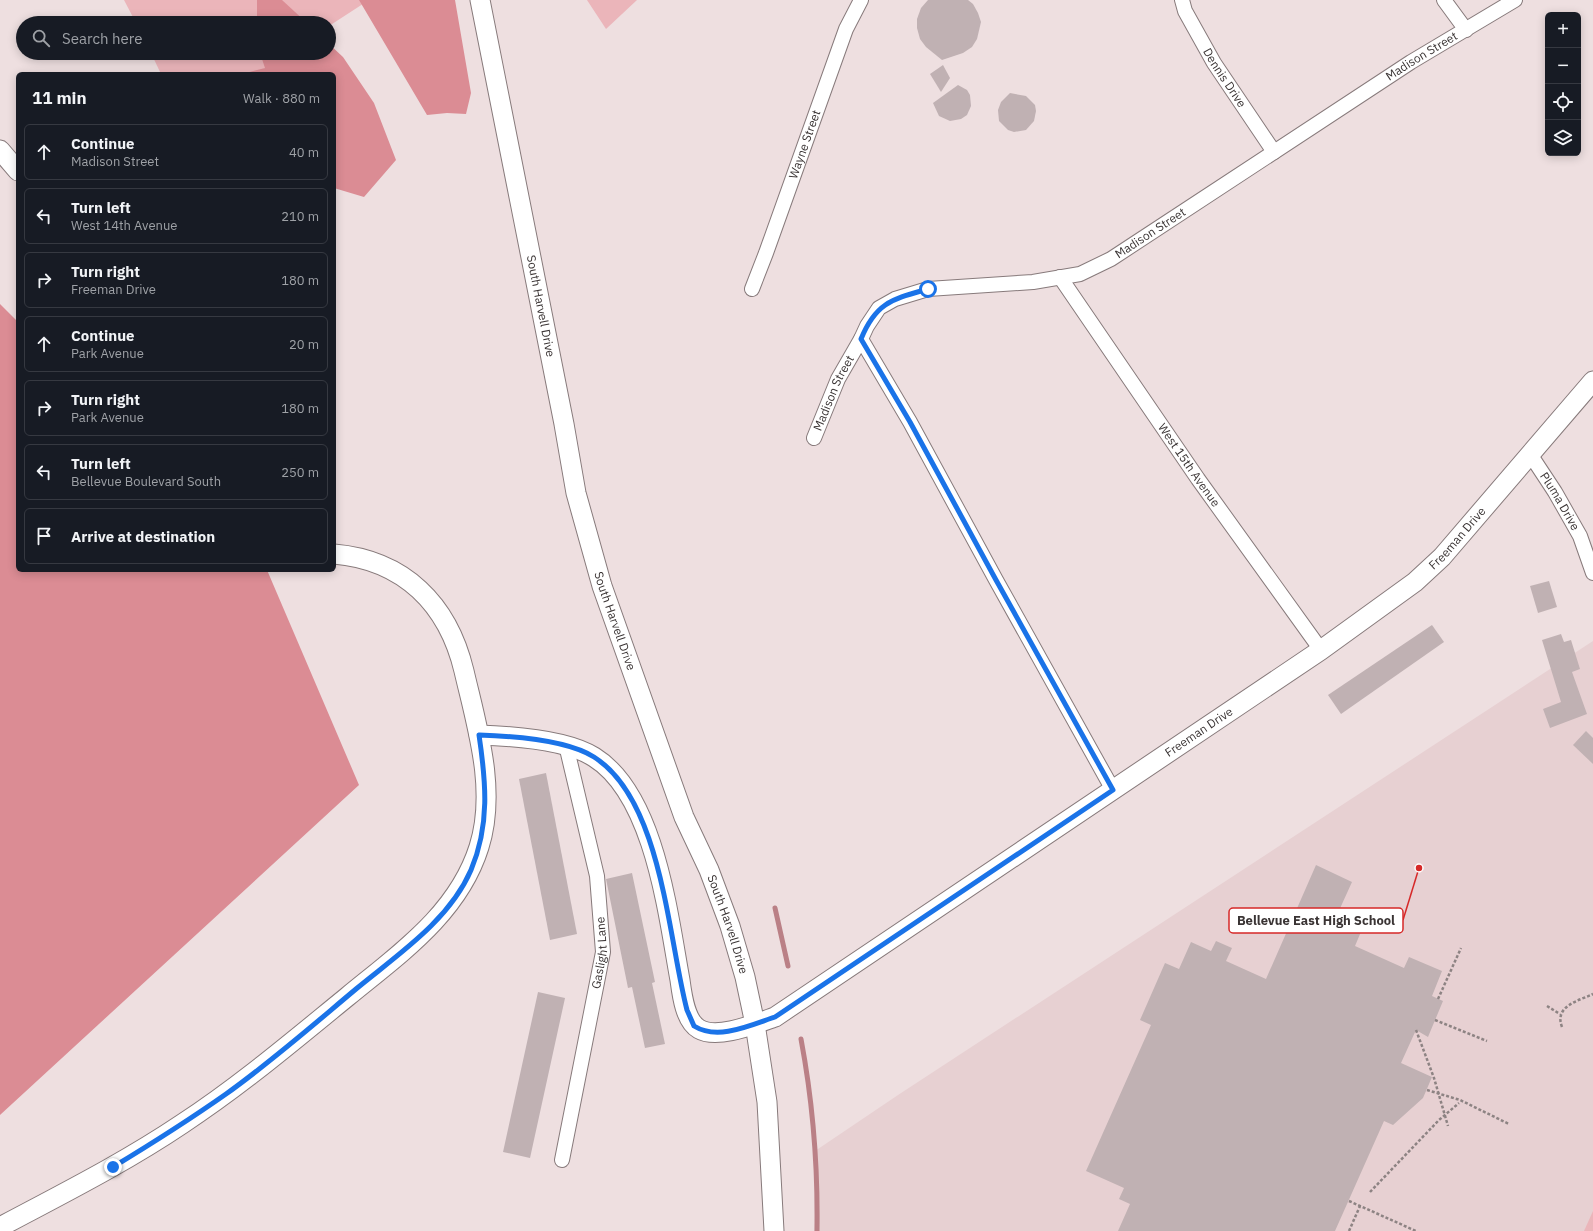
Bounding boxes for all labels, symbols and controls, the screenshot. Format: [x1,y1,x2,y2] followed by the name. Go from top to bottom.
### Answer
[1545,12,1581,156] map controls
[1545,12,1581,48] button: +
[16,16,336,60] search box
[30,27,52,49] icon: search
[1383,28,1460,84] street label: Madison Street
[62,29,142,48] text: Search here
[1200,45,1250,110] street label: Dennis Drive
[1545,48,1581,84] button: −
[1545,84,1581,120] button: locate
[32,87,87,109] text: 11 min
[243,90,320,107] text: Walk · 880 m
[785,108,824,181] street label: Wayne Street
[1545,120,1581,156] button: layers
[71,134,135,153] text: Continue
[33,141,55,163] icon: ahead
[289,144,319,161] text: 40 m
[71,153,159,170] text: Madison Street
[71,198,131,217] text: Turn left
[1112,204,1188,261] street label: Madison Street
[33,205,55,227] icon: left
[281,208,319,225] text: 210 m
[71,217,177,234] text: West 14th Avenue
[524,254,559,359] street label: South Harvell Drive
[71,262,140,281] text: Turn right
[33,269,55,291] icon: right
[281,272,319,289] text: 180 m
[919,280,937,298] route start
[71,281,156,298] text: Freeman Drive
[71,326,135,345] text: Continue
[33,333,55,355] icon: ahead
[289,336,319,353] text: 20 m
[71,345,144,362] text: Park Avenue
[810,352,857,433] street label: Madison Street
[71,390,140,409] text: Turn right
[33,397,55,419] icon: right
[281,400,319,417] text: 180 m
[71,409,144,426] text: Park Avenue
[1155,420,1224,510] street label: West 15th Avenue
[71,454,131,473] text: Turn left
[33,461,55,483] icon: left
[281,464,319,481] text: 250 m
[1537,469,1583,533] street label: Pluma Drive
[71,473,221,490] text: Bellevue Boulevard South
[1425,503,1489,572] street label: Freeman Drive
[33,525,55,547] icon: arrive
[71,527,215,546] text: Arrive at destination
[591,570,639,673] street label: South Harvell Drive
[1162,703,1236,760] street label: Freeman Drive
[704,873,752,976] street label: South Harvell Drive
[1229,908,1403,933] callout: Bellevue East High School
[1237,912,1395,929] text: Bellevue East High School
[588,916,610,990] street label: Gaslight Lane
[104,1158,122,1176] route end

